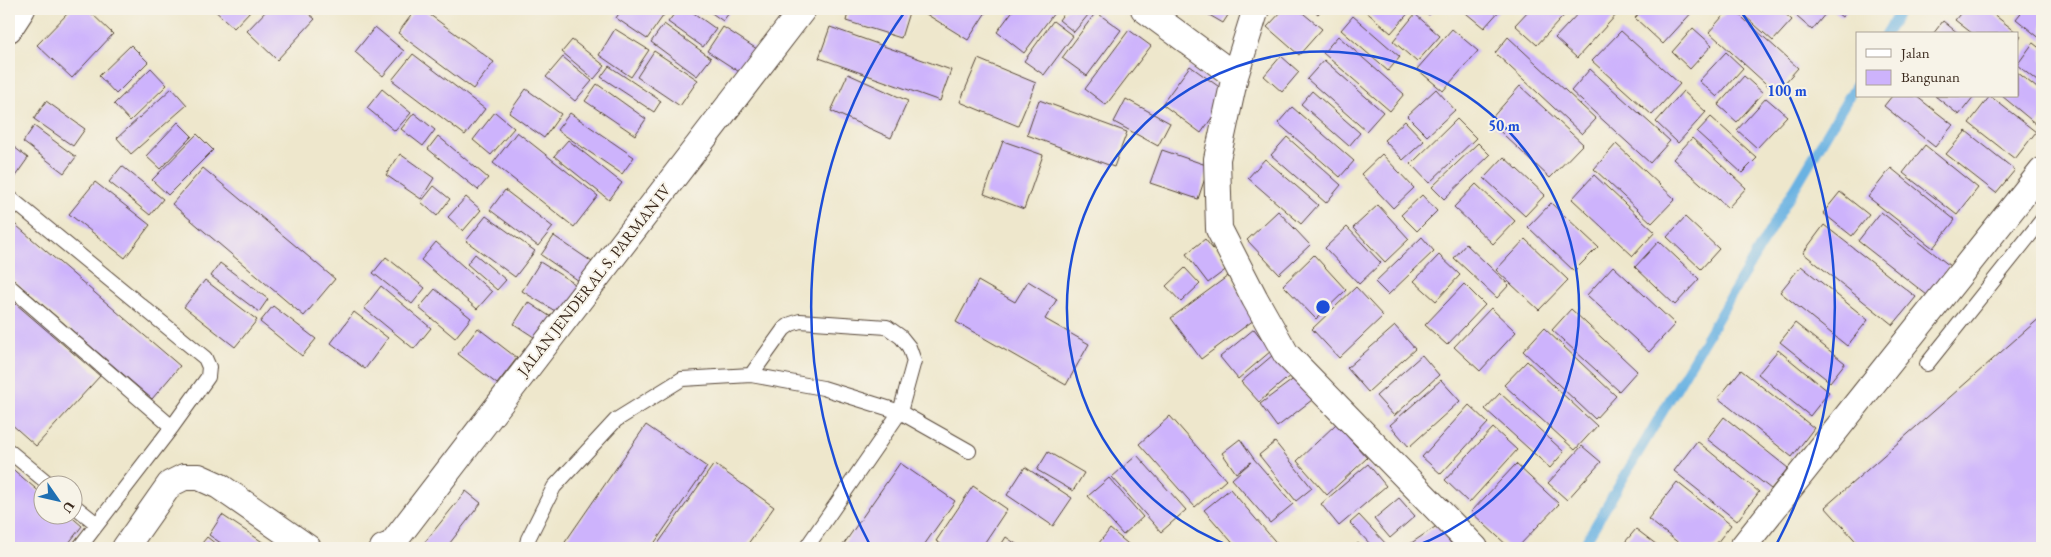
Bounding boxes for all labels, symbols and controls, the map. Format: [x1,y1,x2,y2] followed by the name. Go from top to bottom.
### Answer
[1856,32,2018,98] legend
[1899,43,1930,62] text: Jalan
[1901,67,1960,86] text: Bangunan
[1767,81,1807,100] text: 100 m
[1488,116,1520,135] text: 50 m
[511,179,676,382] street label: JALAN JENDERAL S. PARMAN IV
[1314,298,1332,316] centre of rings
[32,474,82,524] north arrow
[58,498,79,517] text: U

